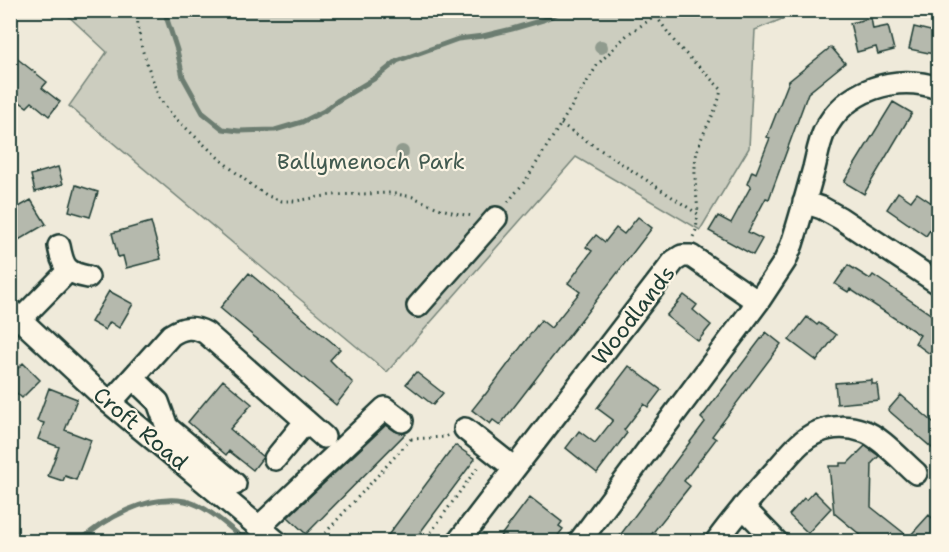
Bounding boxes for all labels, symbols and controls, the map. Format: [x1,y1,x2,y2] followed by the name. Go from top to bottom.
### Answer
[277,147,465,176] park label: Ballymenoch Park
[585,259,681,371] street label: Woodlands
[87,380,194,477] street label: Croft Road

